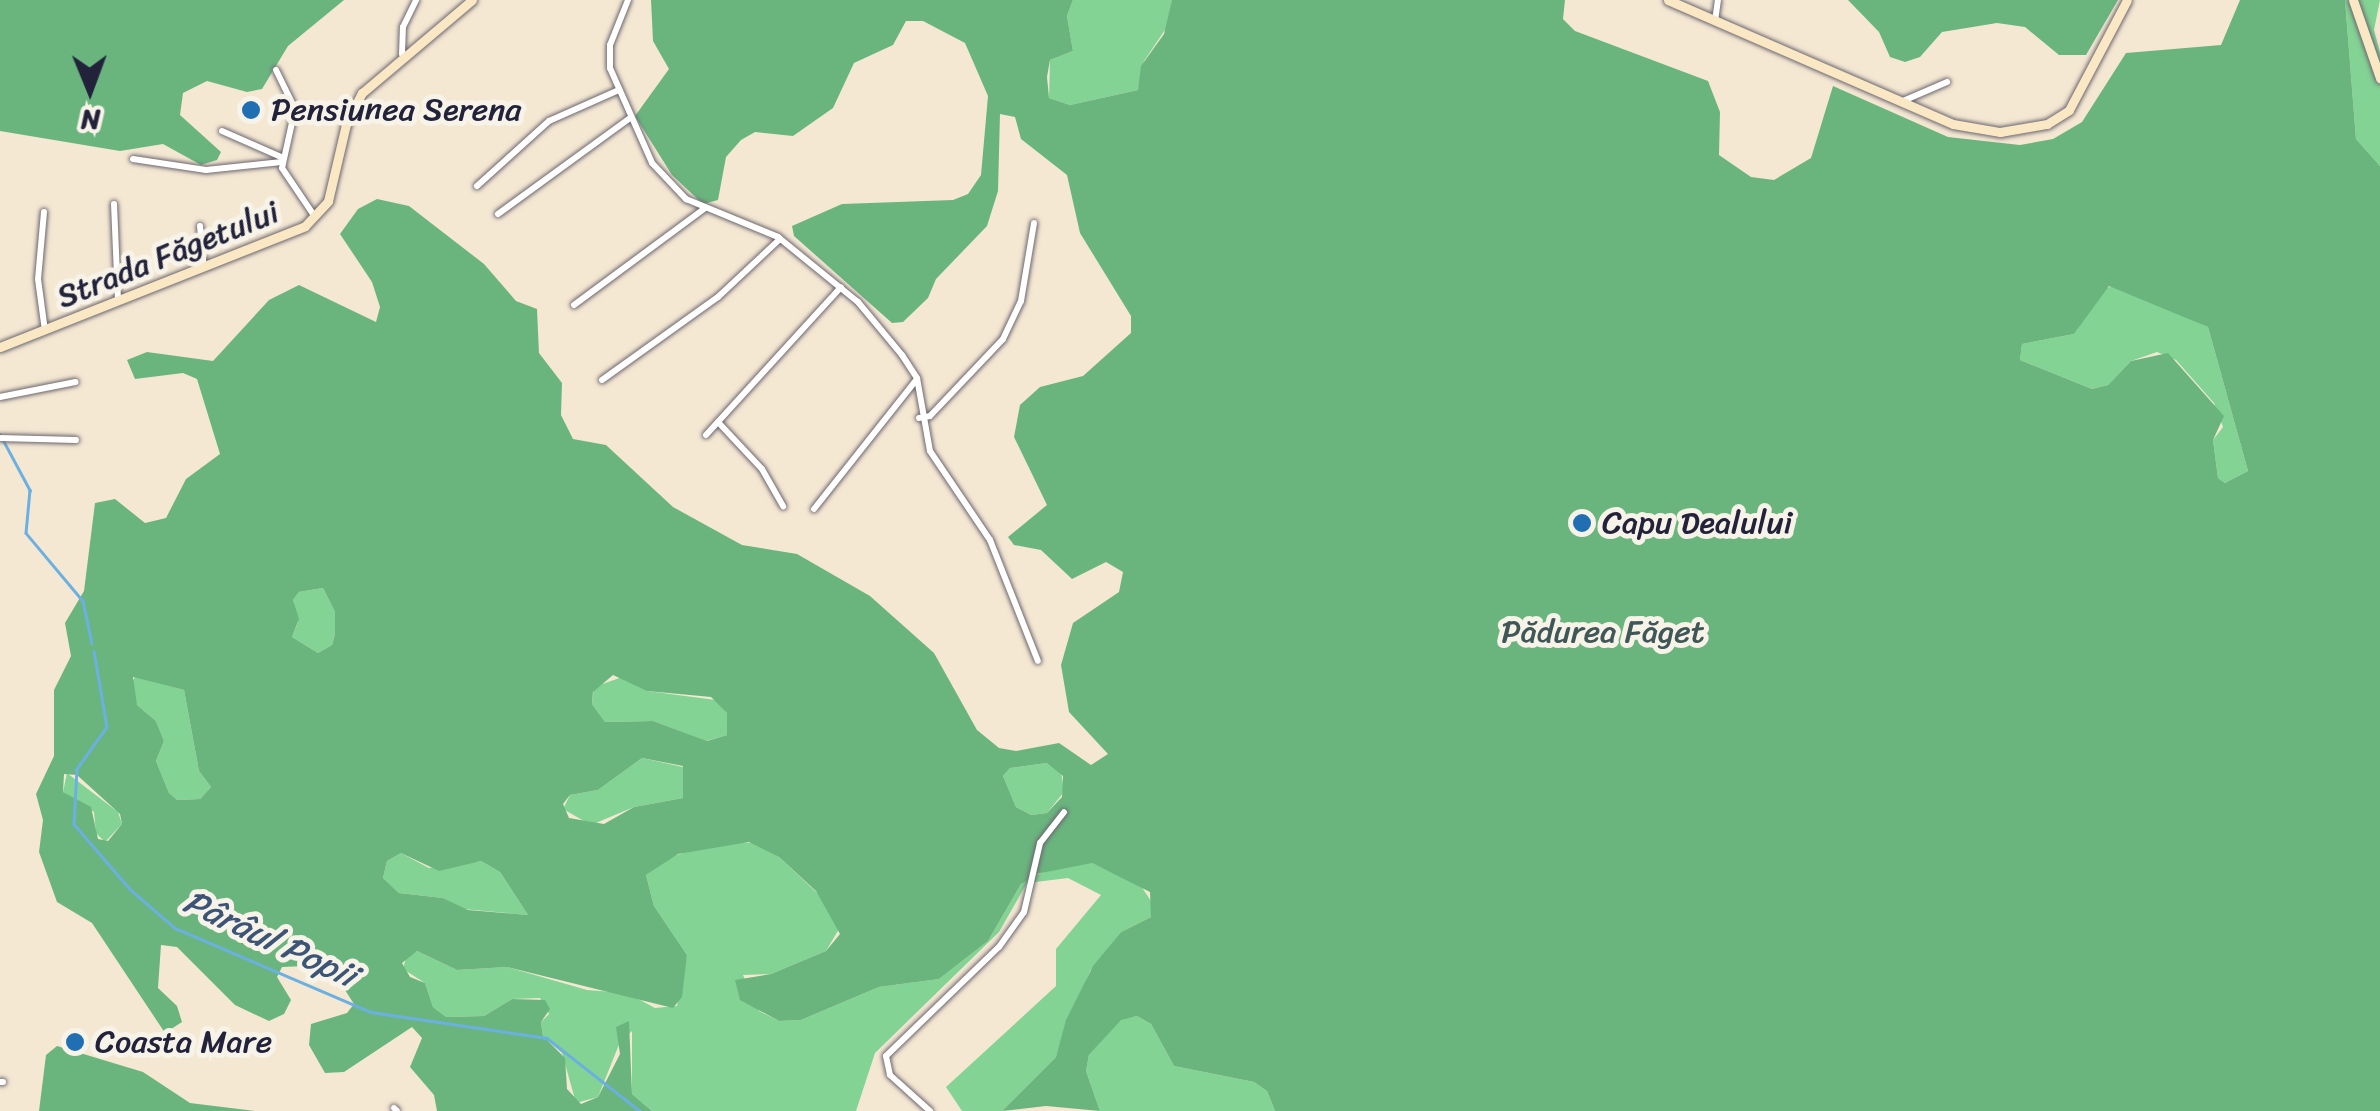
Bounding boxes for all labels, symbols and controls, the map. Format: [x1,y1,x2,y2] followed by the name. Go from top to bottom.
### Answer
[40,40,140,140] north arrow
[271,91,522,129] place label: Pensiunea Serena
[80,96,101,145] text: N
[240,99,262,121] marker: Pensiunea Serena
[51,193,285,317] street label: Strada Făgetului
[1602,504,1793,542] place label: Capu Dealului
[1571,512,1593,534] marker: Capu Dealului
[1501,613,1705,651] park label: Pădurea Făget
[177,880,363,996] water label: Pârâul Popii
[95,1023,272,1061] place label: Coasta Mare
[64,1031,86,1053] marker: Coasta Mare

